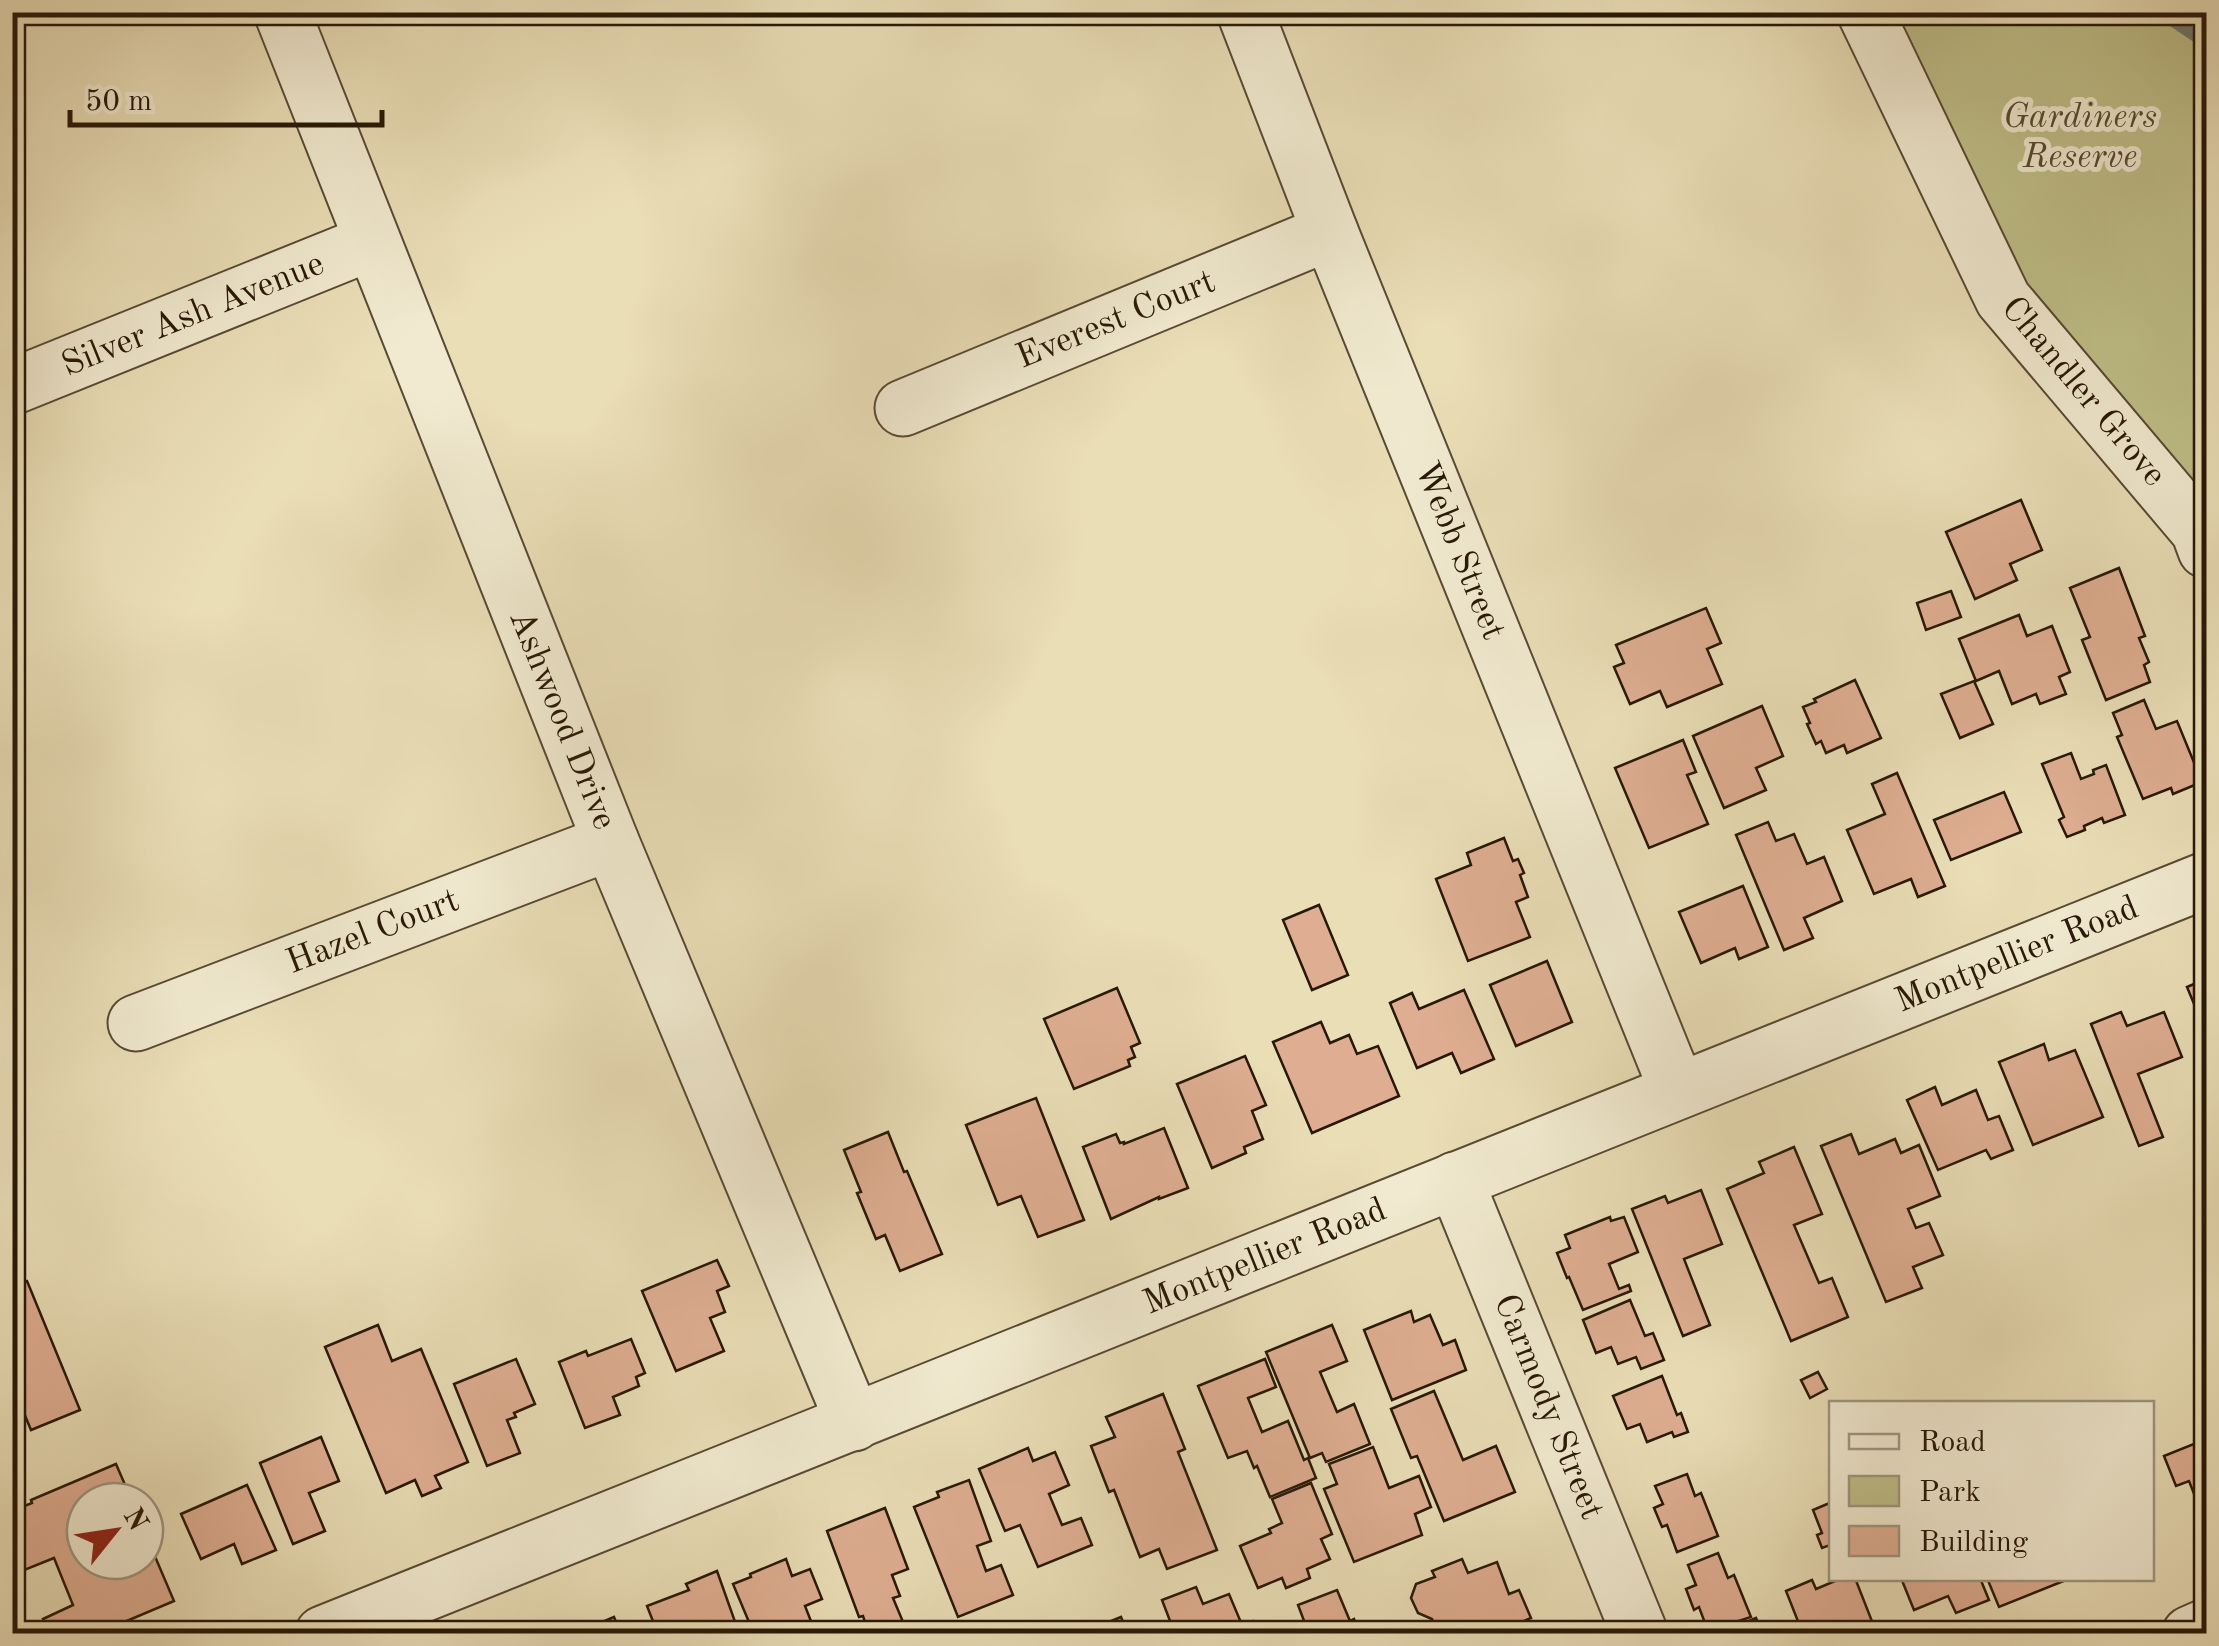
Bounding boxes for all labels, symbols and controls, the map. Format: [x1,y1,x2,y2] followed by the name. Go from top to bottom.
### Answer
[70,65,382,127] scale bar
[85,87,152,117] text: 50 m
[2003,100,2157,175] park label: Gardiners Reserve
[57,246,329,384] street label: Silver Ash Avenue
[1012,264,1220,376] street label: Everest Court
[1994,291,2172,493] street label: Chandler Grove
[1407,457,1511,645] street label: Webb Street
[502,605,622,835] street label: Ashwood Drive
[282,883,464,981] street label: Hazel Court
[1891,890,2143,1020] street label: Montpellier Road
[1139,1192,1391,1322] street label: Montpellier Road
[1487,1289,1609,1525] street label: Carmody Street
[1829,1401,2154,1581] legend
[1919,1428,1986,1458] text: Road
[1919,1478,1981,1508] text: Park
[65,1481,165,1581] north arrow
[117,1504,152,1537] text: N
[1919,1528,2028,1558] text: Building

